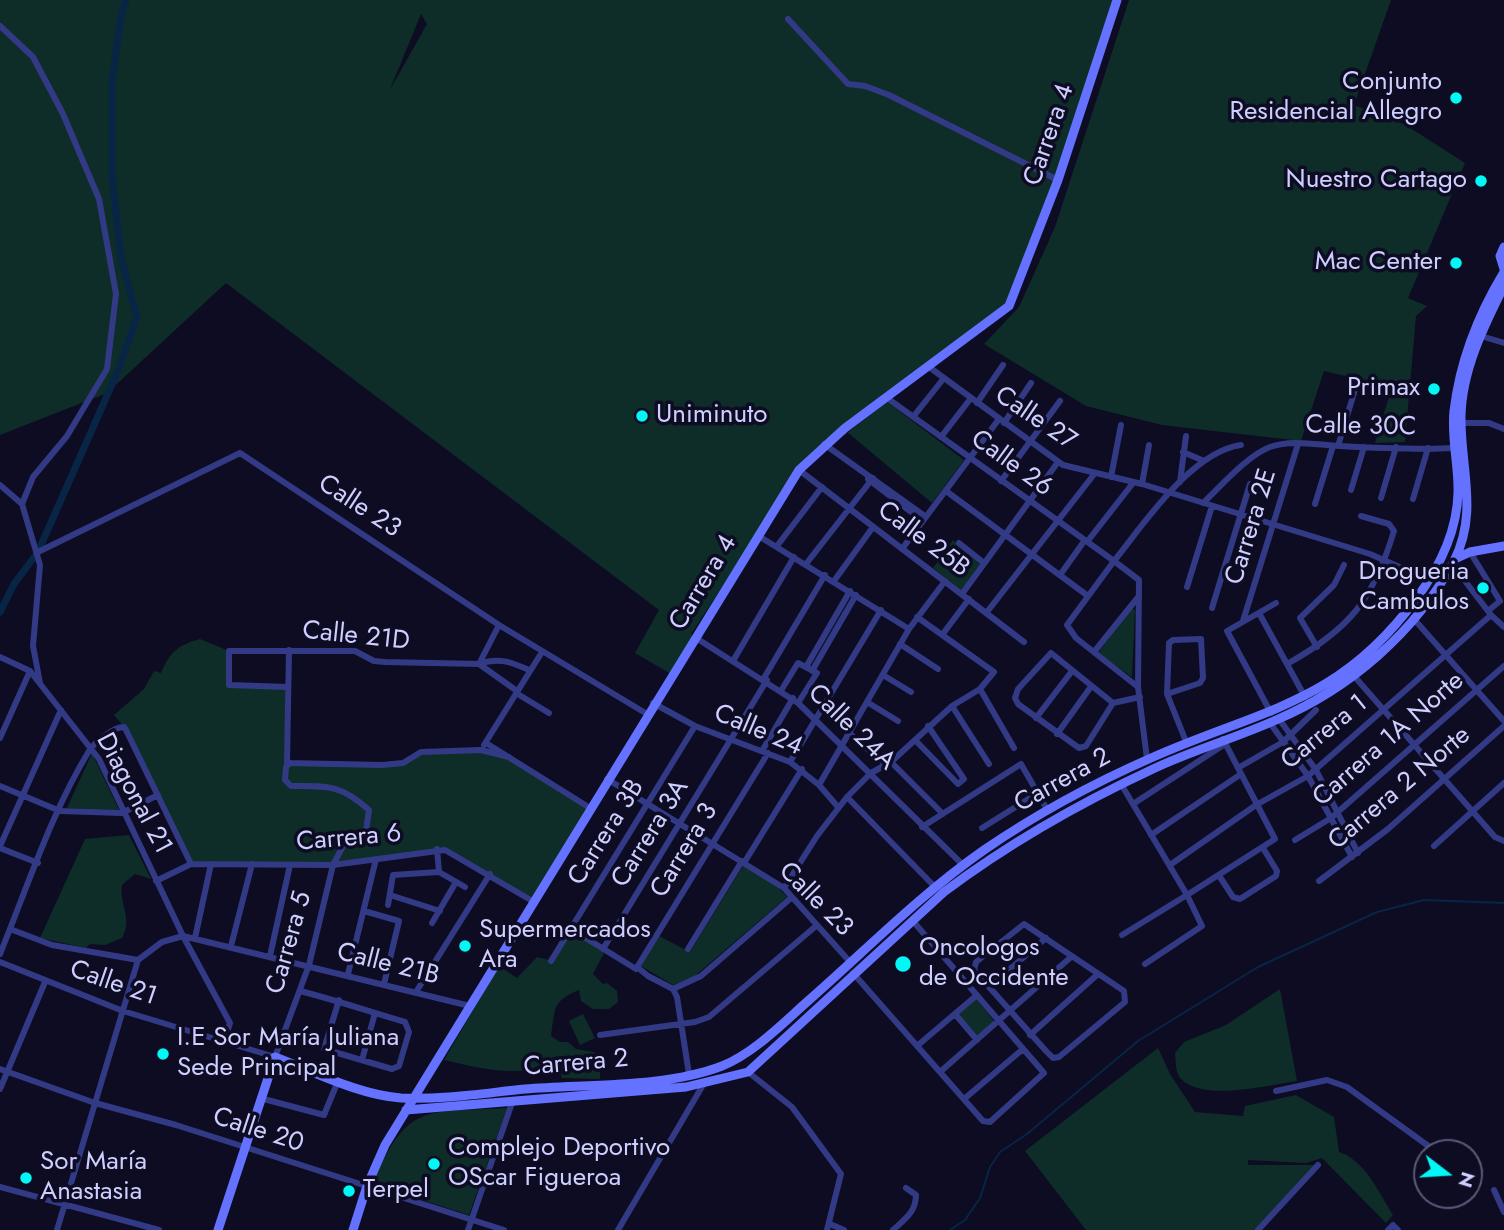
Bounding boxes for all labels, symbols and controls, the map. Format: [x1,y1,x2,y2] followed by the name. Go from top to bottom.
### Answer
[1229,67,1442,128] place label: Conjunto Residencial Allegro
[1018,80,1082,190] street label: Carrera 4
[1448,90,1464,106] marker: Conjunto Residencial Allegro
[1286,165,1467,197] place label: Nuestro Cartago
[1473,173,1489,189] marker: Nuestro Cartago
[1315,247,1442,279] place label: Mac Center
[1448,255,1464,271] marker: Mac Center
[1347,373,1420,405] place label: Primax
[988,380,1082,458] street label: Calle 27
[1426,381,1442,397] marker: Primax
[656,400,767,432] place label: Uniminuto
[634,408,650,424] marker: Uniminuto
[1305,410,1417,444] street label: Calle 30C
[964,424,1058,504] street label: Calle 26
[1220,465,1284,589] street label: Carrera 2E
[312,469,406,545] street label: Calle 23
[871,495,975,585] street label: Calle 25B
[663,530,745,636] street label: Carrera 4
[1359,557,1469,618] place label: Drogueria Cambulos
[1475,580,1491,596] marker: Drogueria Cambulos
[301,616,411,658] street label: Calle 21D
[1307,666,1471,814] street label: Carrera 1A Norte
[800,678,902,778] street label: Calle 24A
[1276,689,1374,777] street label: Carrera 1
[709,698,807,764] street label: Calle 24
[1323,721,1477,857] street label: Carrera 2 Norte
[88,728,178,860] street label: Diagonal 21
[1009,742,1117,820] street label: Carrera 2
[562,774,652,892] street label: Carrera 3B
[606,774,696,894] street label: Carrera 3A
[645,798,725,904] street label: Carrera 3
[295,819,403,859] street label: Carrera 6
[771,856,859,944] street label: Calle 23
[261,888,319,998] street label: Carrera 5
[479,915,651,976] place label: Supermercados Ara
[919,933,1069,995] place label: Oncologos de Occidente
[334,937,442,993] street label: Calle 21B
[457,938,473,954] marker: Supermercados Ara
[893,954,913,974] marker: Oncologos de Occidente
[65,955,161,1013] street label: Calle 21
[177,1023,399,1084] place label: I.E Sor María Juliana Sede Principal
[522,1044,630,1084] street label: Carrera 2
[155,1046,171,1062] marker: I.E Sor María Juliana Sede Principal
[209,1102,307,1160] street label: Calle 20
[448,1133,670,1194] place label: Complejo Deportivo OScar Figueroa
[1413,1139,1483,1209] north arrow
[40,1147,147,1208] place label: Sor María Anastasia
[426,1156,442,1172] marker: Complejo Deportivo OScar Figueroa
[1452,1169,1482,1191] text: N
[18,1170,34,1186] marker: Sor María Anastasia
[363,1175,429,1207] place label: Terpel
[341,1183,357,1199] marker: Terpel

